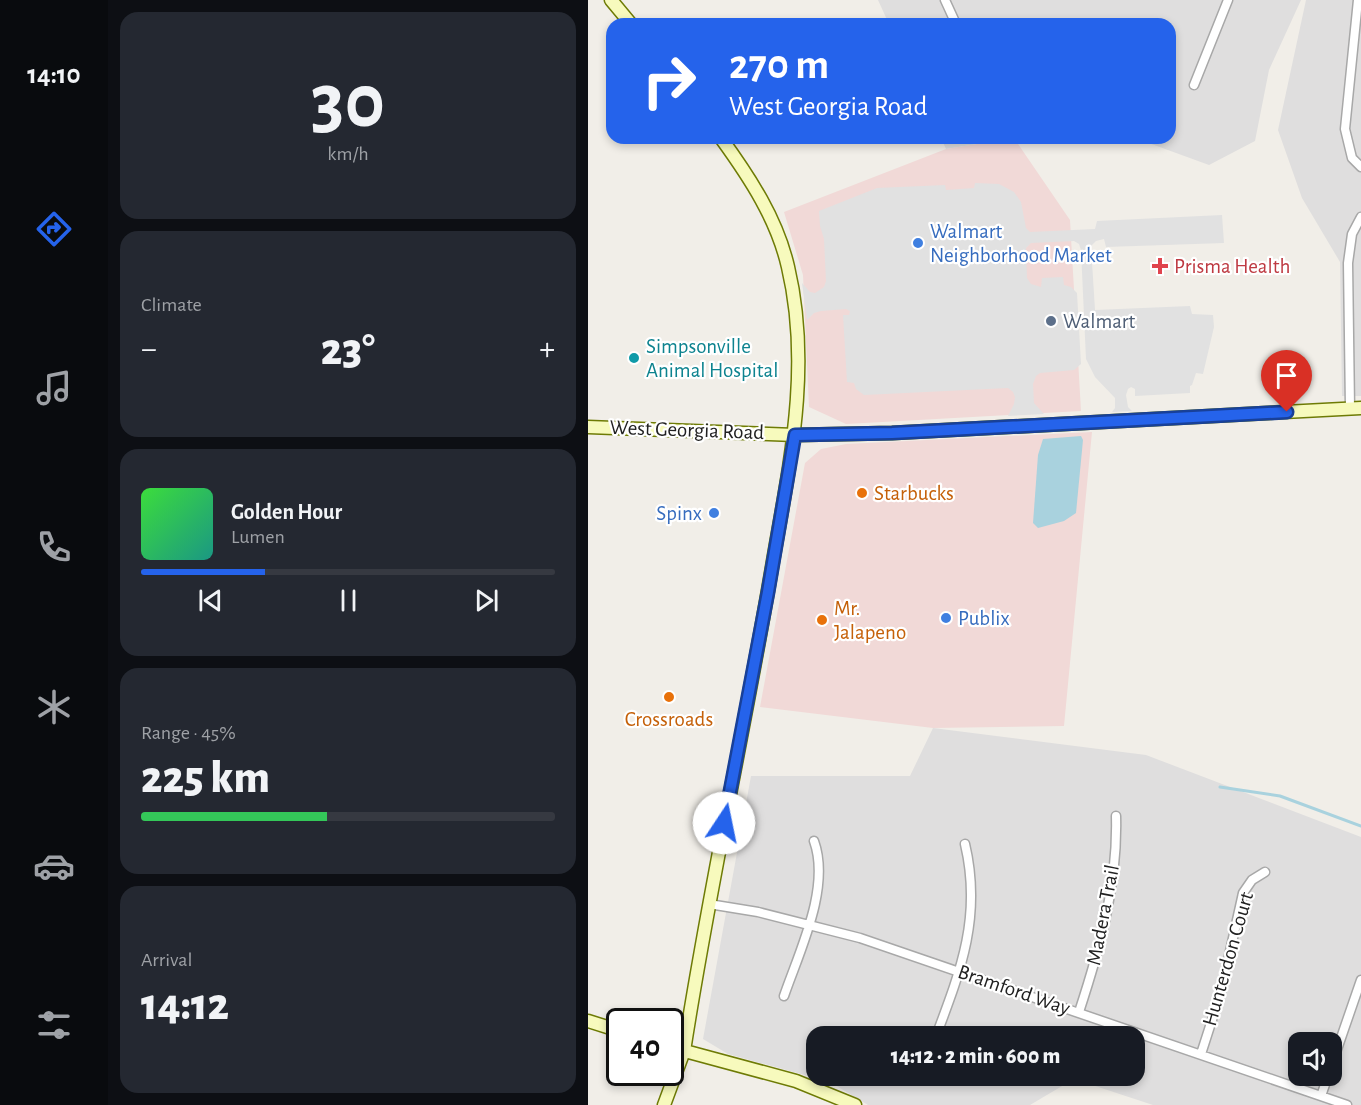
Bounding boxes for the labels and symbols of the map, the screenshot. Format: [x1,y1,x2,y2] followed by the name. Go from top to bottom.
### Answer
[930,221,1112,266] place label: Walmart Neighborhood Market
[911,236,925,250] marker: Walmart Neighborhood Market
[1174,256,1290,277] place label: Prisma Health
[1151,257,1169,275] marker: Prisma Health
[1063,311,1136,332] place label: Walmart
[1044,314,1058,328] marker: Walmart
[646,336,778,381] place label: Simpsonville Animal Hospital
[1261,350,1312,412] pin
[627,351,641,365] marker: Simpsonville Animal Hospital
[609,417,765,443] street label: West Georgia Road
[874,483,954,504] place label: Starbucks
[855,486,869,500] marker: Starbucks
[656,503,702,524] place label: Spinx
[707,506,721,520] marker: Spinx
[834,598,906,643] place label: Mr. Jalapeno
[958,608,1010,629] place label: Publix
[939,611,953,625] marker: Publix
[815,613,829,627] marker: Mr. Jalapeno
[662,690,676,704] marker: Crossroads
[625,709,713,730] place label: Crossroads
[692,791,756,855] position arrow
[1083,863,1123,967] street label: Madera Trail
[1199,889,1257,1028] street label: Hunterdon Court
[955,961,1073,1019] street label: Bramford Way
[606,1008,684,1086] speed limit sign: 40

